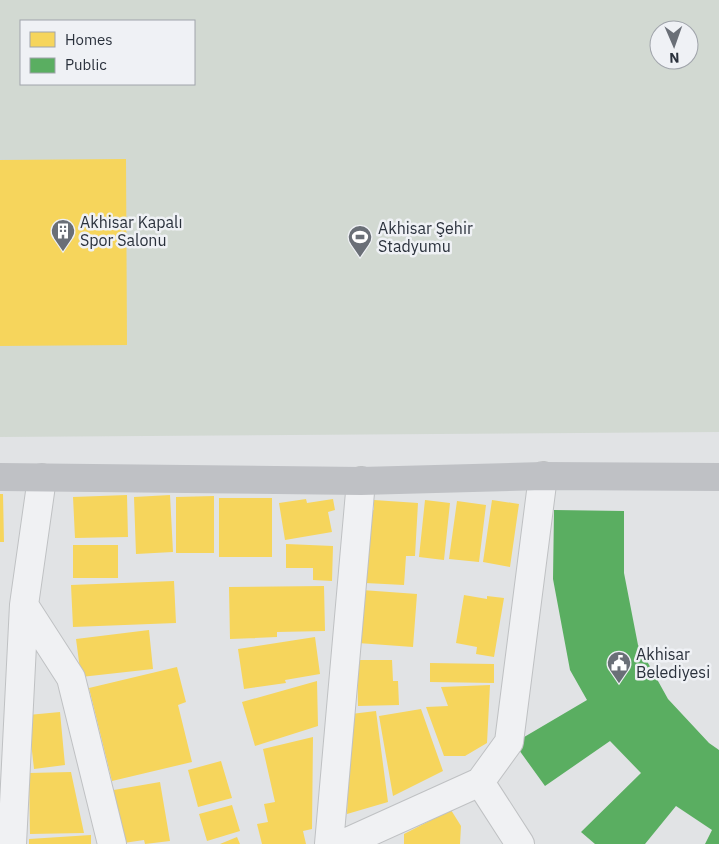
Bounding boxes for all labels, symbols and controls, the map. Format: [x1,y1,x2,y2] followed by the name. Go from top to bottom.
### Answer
[20,20,195,85] legend
[649,20,699,70] north arrow
[65,30,113,49] text: Homes
[669,49,680,67] text: N
[65,55,107,74] text: Public
[80,212,182,250] place label: Akhisar Kapalı Spor Salonu
[50,218,76,252] building icon: Akhisar Kapalı Spor Salonu
[378,218,473,256] place label: Akhisar Şehir Stadyumu
[347,224,373,258] sports icon: Akhisar Şehir Stadyumu
[636,644,710,682] place label: Akhisar Belediyesi
[606,650,632,684] public building icon: Akhisar Belediyesi

